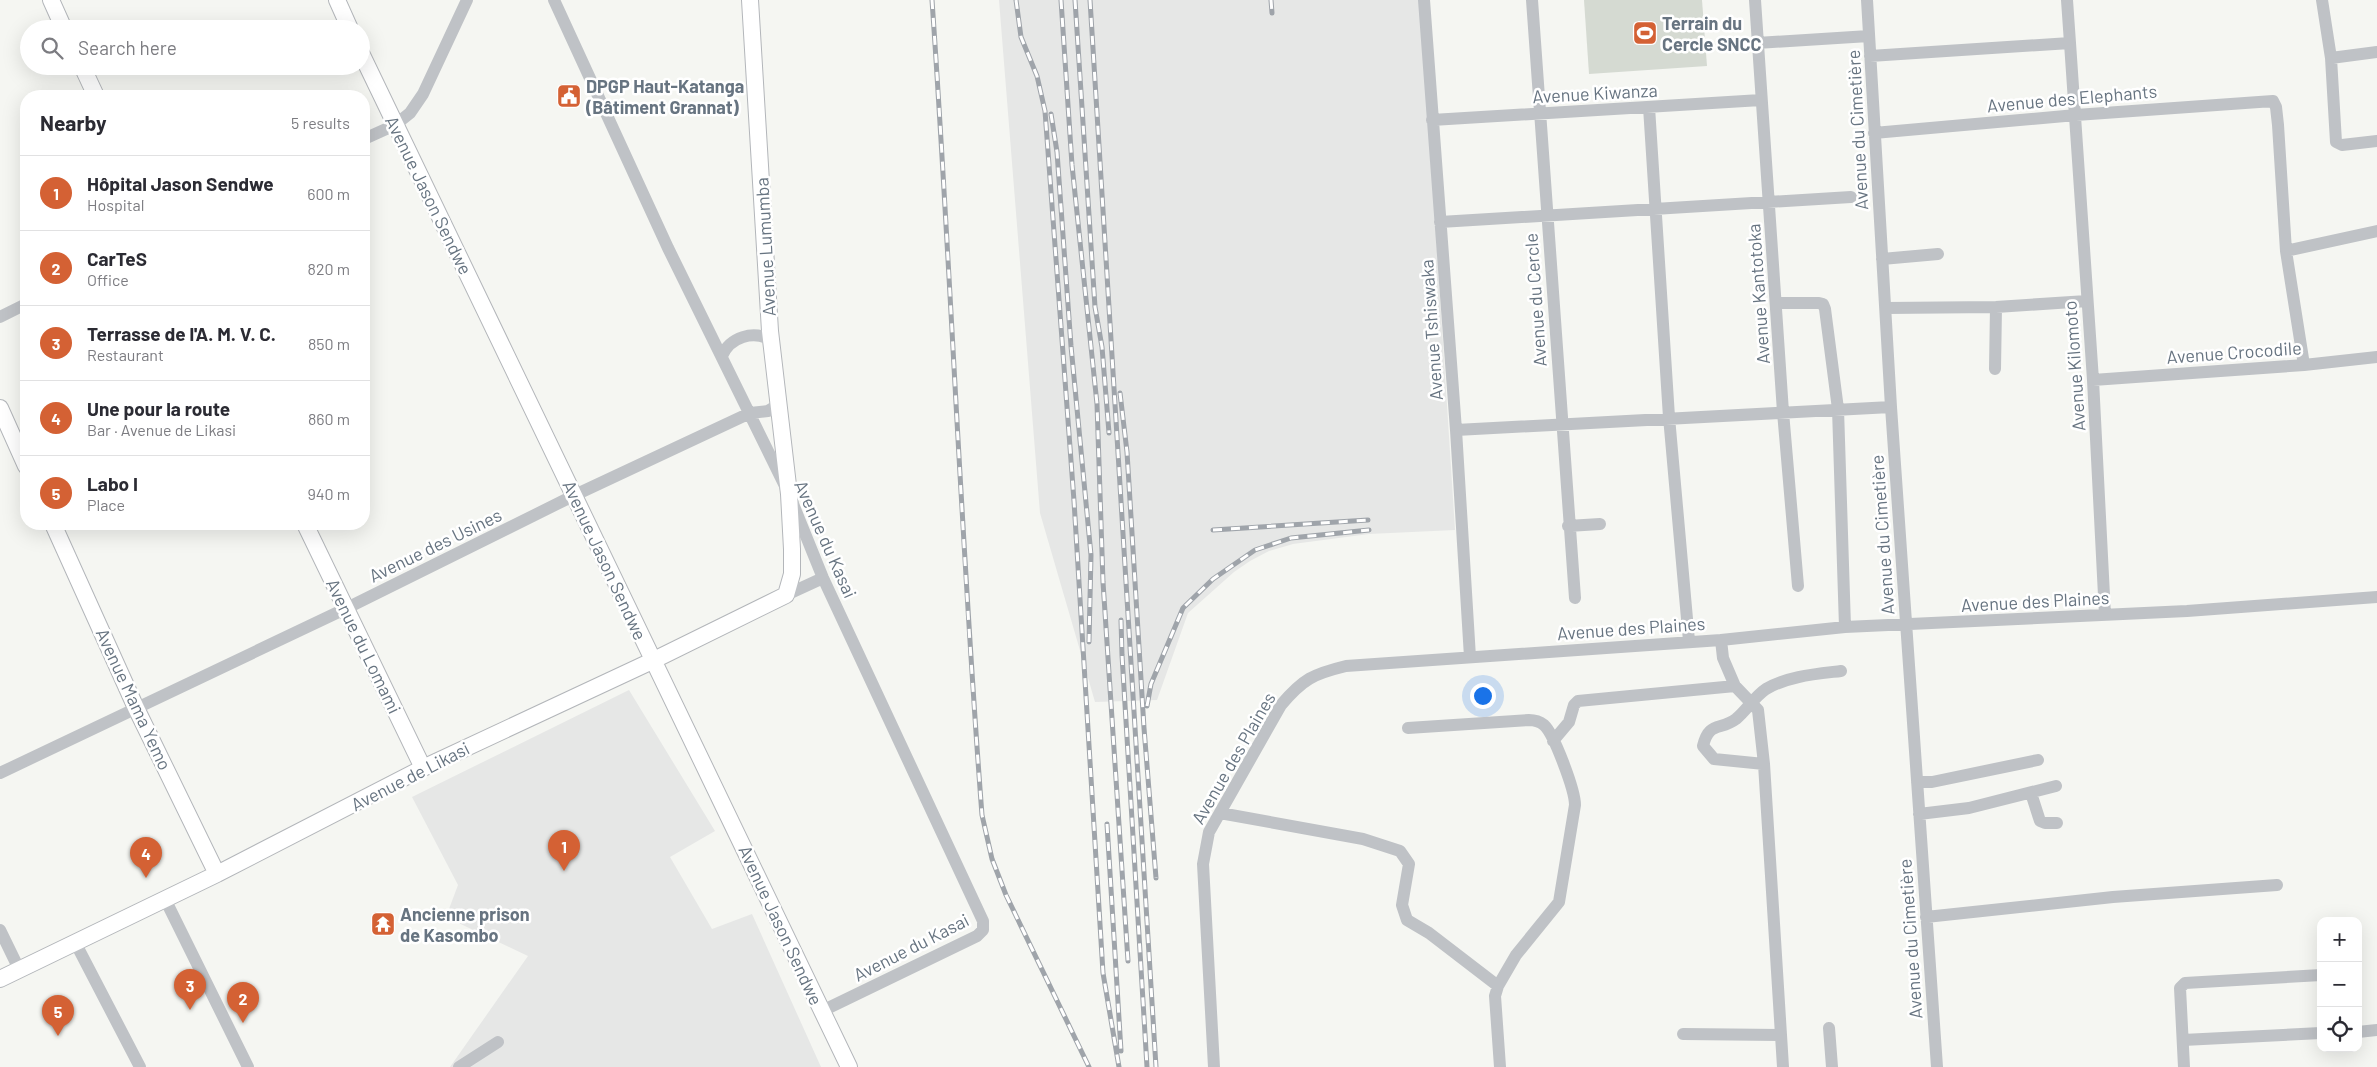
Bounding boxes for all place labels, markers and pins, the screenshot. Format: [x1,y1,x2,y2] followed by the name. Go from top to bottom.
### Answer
[1662,12,1762,55] place label: Terrain du Cercle SNCC
[1632,20,1658,46] sports icon: Terrain du Cercle SNCC
[585,75,744,118] place label: DPGP Haut-Katanga (Bâtiment Grannat)
[556,83,582,109] public building icon: DPGP Haut-Katanga (Bâtiment Grannat)
[548,830,580,871] pin: 1
[130,837,162,878] pin: 4
[400,903,530,946] place label: Ancienne prison de Kasombo
[370,911,396,937] temple icon: Ancienne prison de Kasombo
[174,969,206,1010] pin: 3
[227,982,259,1023] pin: 2
[42,995,74,1036] pin: 5

